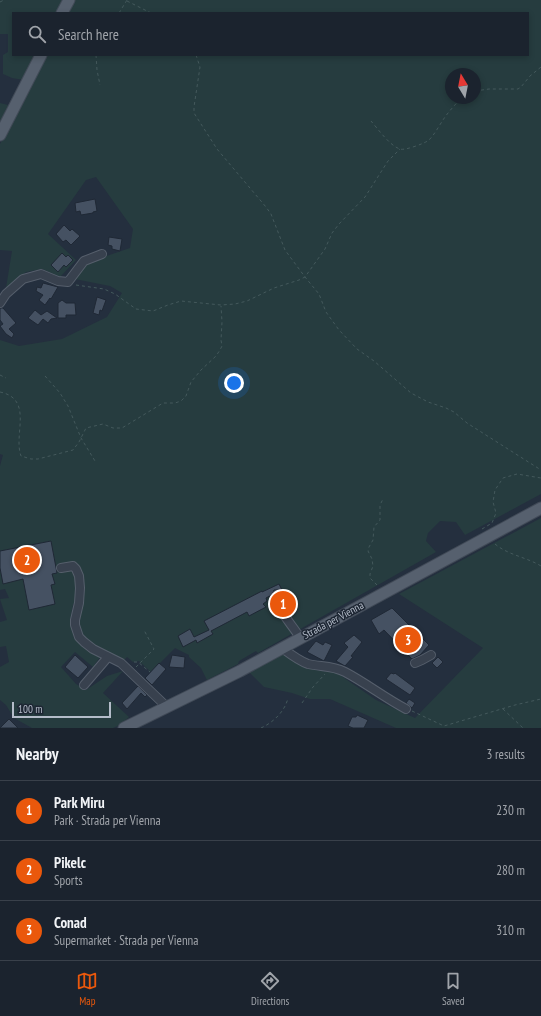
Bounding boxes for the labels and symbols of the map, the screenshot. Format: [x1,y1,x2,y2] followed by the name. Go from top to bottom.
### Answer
[445,68,481,104] north arrow
[224,373,244,393] your location
[14,545,40,575] pin: 2
[270,589,296,619] pin: 1
[300,598,366,642] street label: Strada per Vienna
[395,625,421,655] pin: 3
[12,700,111,719] scale bar

